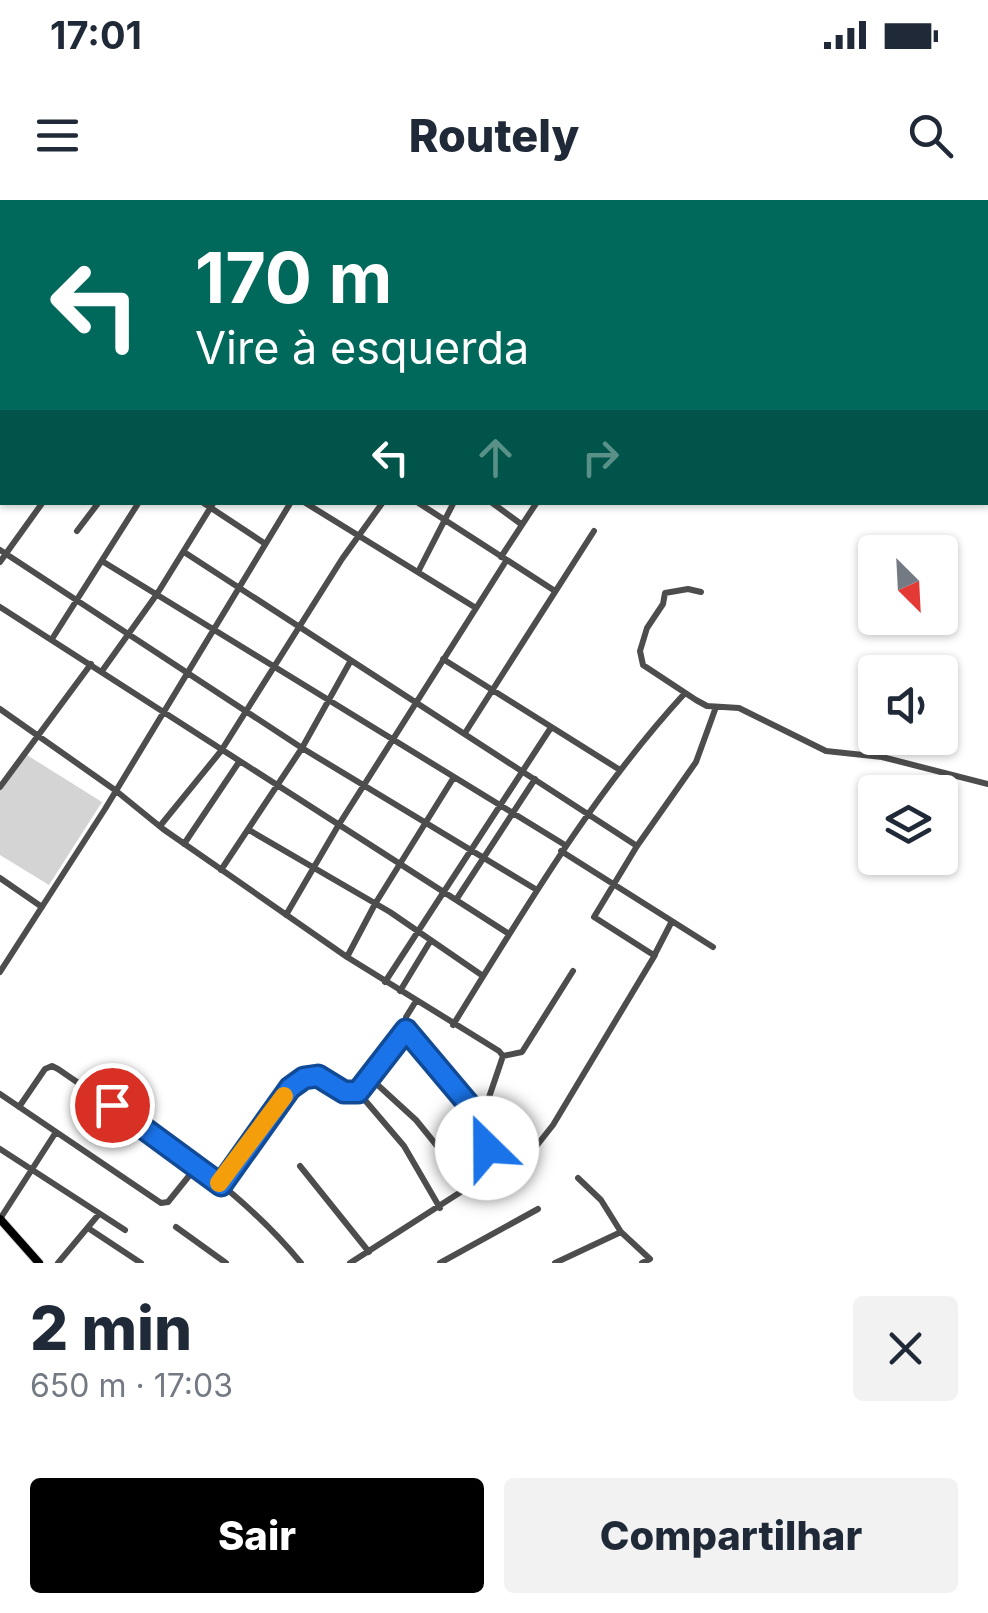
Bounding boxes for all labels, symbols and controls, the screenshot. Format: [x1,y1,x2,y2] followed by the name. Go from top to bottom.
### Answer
[50,12,142,58] text: 17:01
[30,108,85,163] icon: menu
[409,108,579,163] text: Routely
[903,108,958,163] icon: search
[195,235,392,320] text: 170 m
[30,240,160,370] icon: left
[195,320,529,375] text: Vire à esquerda
[363,430,418,485] icon: left
[468,430,523,485] icon: ahead
[573,430,628,485] icon: right
[858,535,958,635] north arrow
[858,535,958,875] map controls
[858,655,958,755] button: sound
[858,775,958,875] button: layers
[70,1063,155,1148] pin
[85,1078,140,1133] icon: arrive
[435,1096,539,1200] position arrow
[30,1292,192,1364] text: 2 min
[853,1296,958,1401] button: close
[30,1366,233,1405] text: 650 m · 17:03
[30,1478,484,1593] button: Sair
[504,1478,958,1593] button: Compartilhar

